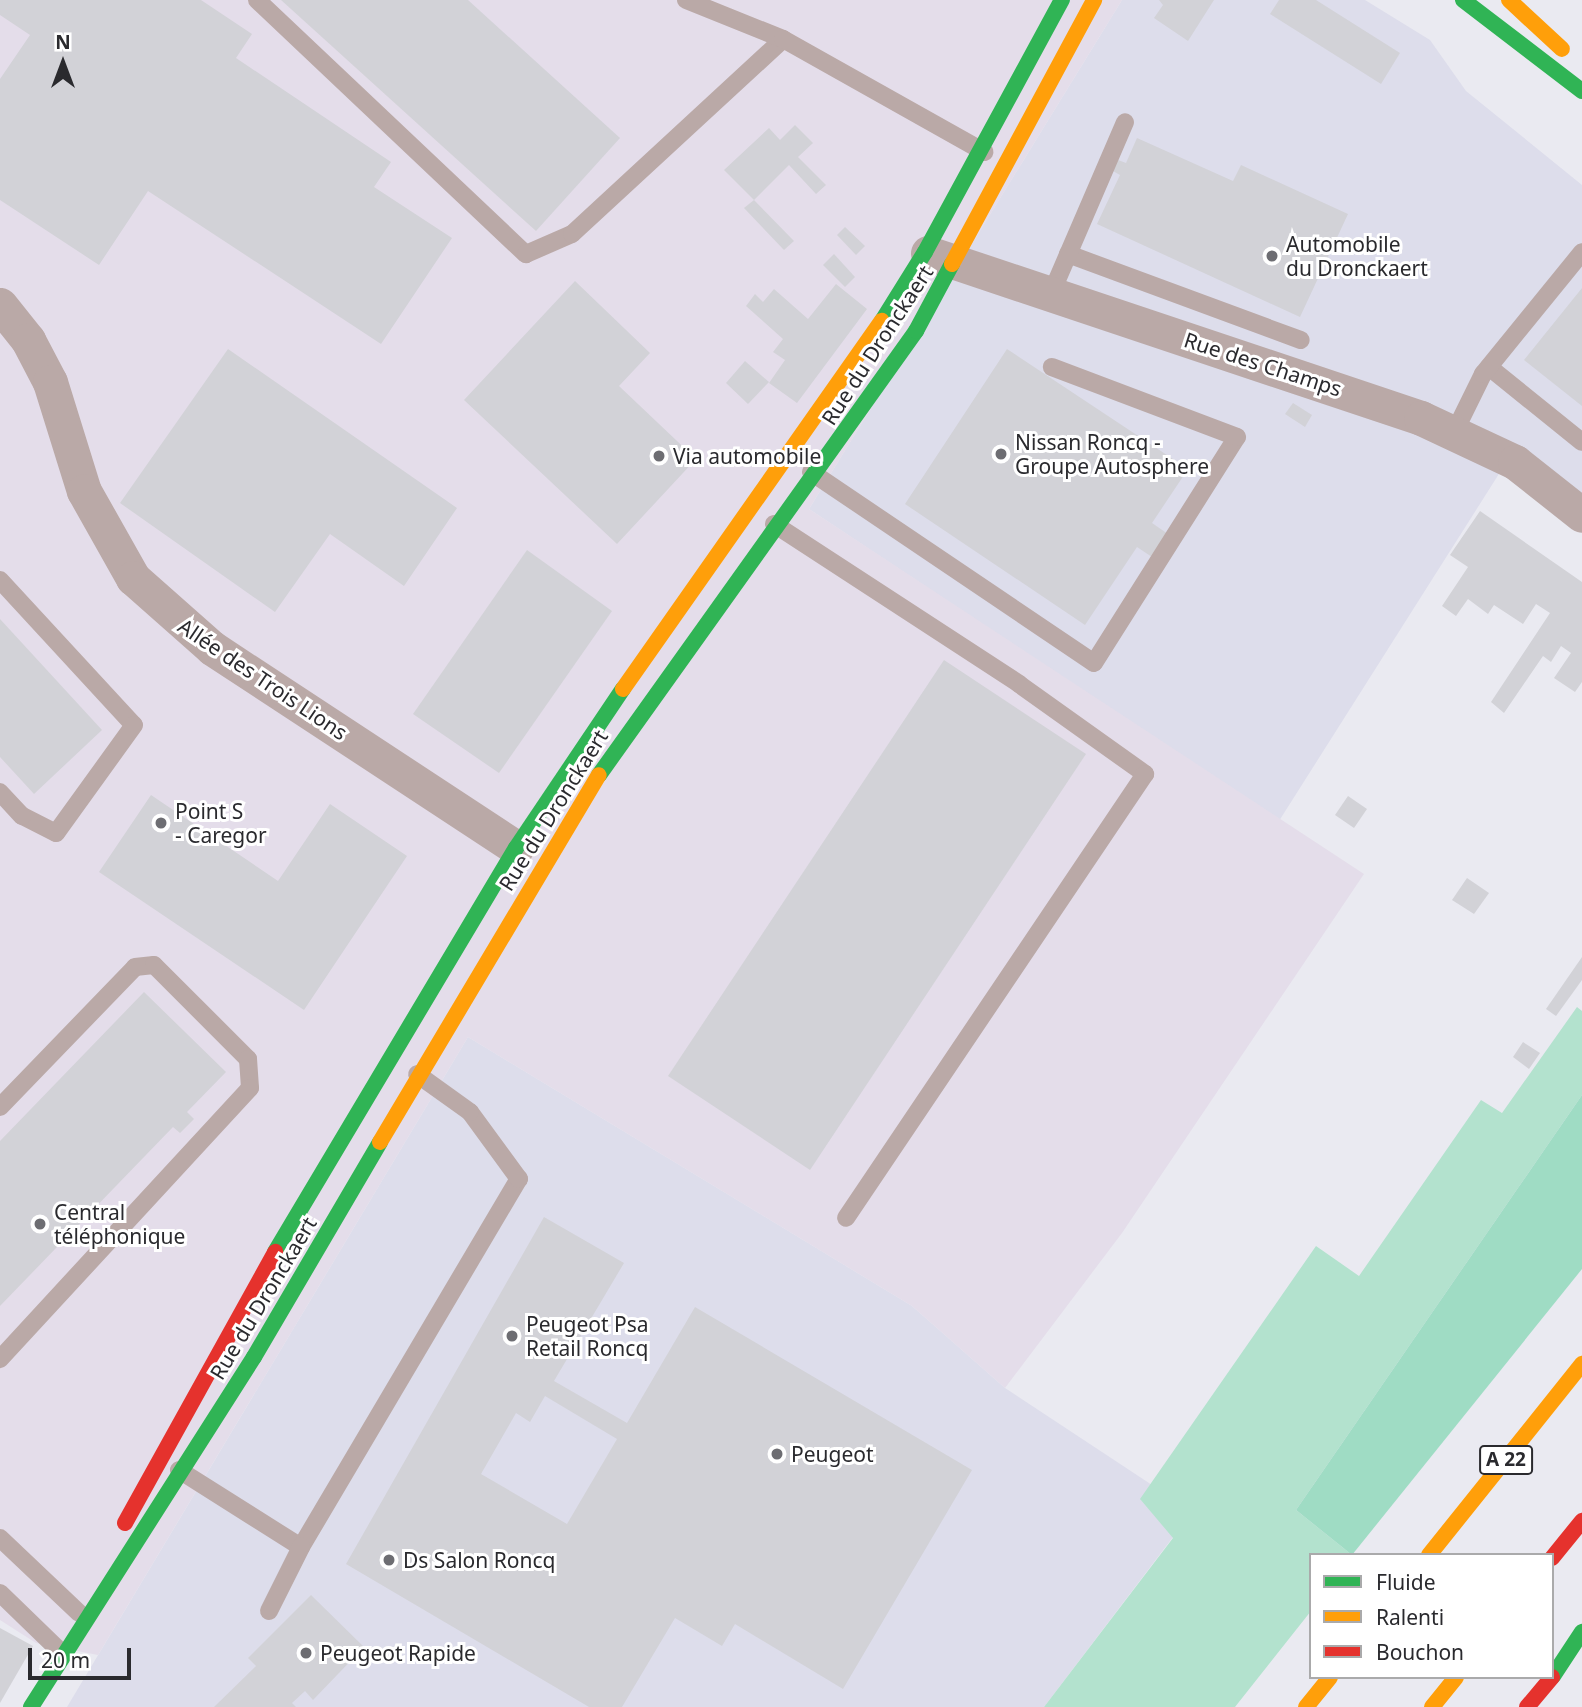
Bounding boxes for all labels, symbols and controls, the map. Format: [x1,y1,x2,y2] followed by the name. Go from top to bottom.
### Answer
[28,28,98,98] north arrow
[55,29,71,55] text: N
[1286,231,1428,281] place label: Automobile du Dronckaert
[1264,248,1280,264] marker: Automobile du Dronckaert
[816,261,938,429] street label: Rue du Dronckaert
[1181,327,1345,401] street label: Rue des Champs
[1015,429,1209,479] place label: Nissan Roncq - Groupe Autosphere
[673,443,821,469] place label: Via automobile
[993,446,1009,462] marker: Nissan Roncq - Groupe Autosphere
[651,448,667,464] marker: Via automobile
[174,613,352,745] street label: Allée des Trois Lions
[493,725,613,895] street label: Rue du Dronckaert
[175,798,267,848] place label: Point S - Caregor
[153,815,169,831] marker: Point S - Caregor
[54,1199,185,1249] place label: Central téléphonique
[205,1212,321,1384] street label: Rue du Dronckaert
[32,1216,48,1232] marker: Central téléphonique
[526,1311,649,1361] place label: Peugeot Psa Retail Roncq
[504,1328,520,1344] marker: Peugeot Psa Retail Roncq
[791,1441,874,1467] place label: Peugeot
[1478,1444,1534,1476] road number: A 22
[769,1446,785,1462] marker: Peugeot
[403,1547,555,1573] place label: Ds Salon Roncq
[381,1552,397,1568] marker: Ds Salon Roncq
[1309,1553,1554,1679] legend
[1376,1568,1435,1596] text: Fluide
[1376,1603,1444,1631] text: Ralenti
[32,1634,135,1678] scale bar
[1376,1638,1464,1666] text: Bouchon
[320,1640,476,1666] place label: Peugeot Rapide
[298,1645,314,1661] marker: Peugeot Rapide
[41,1646,90,1674] text: 20 m

